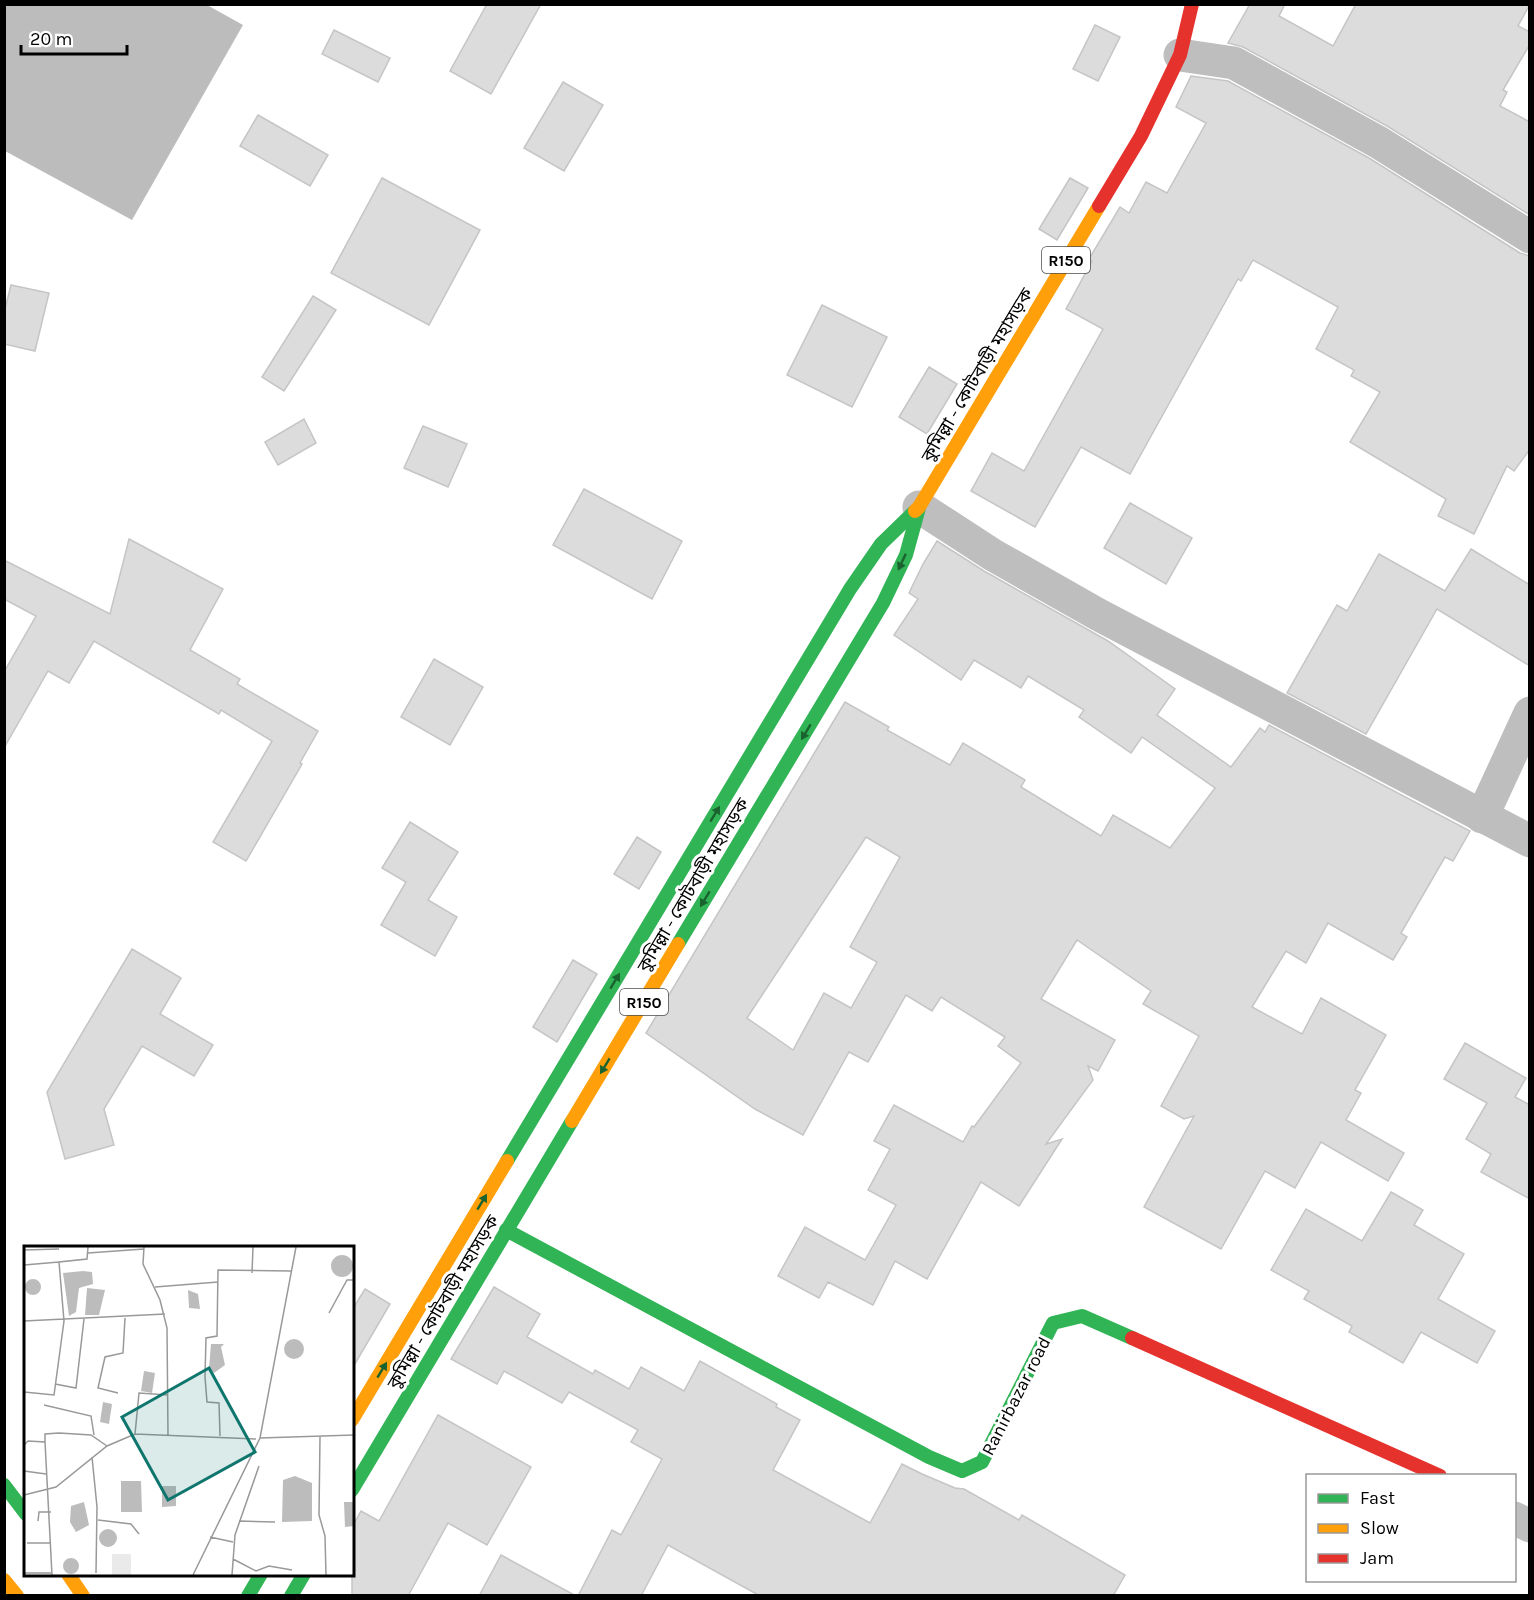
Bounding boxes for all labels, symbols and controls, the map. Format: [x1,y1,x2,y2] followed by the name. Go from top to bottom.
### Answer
[21,18,128,56] scale bar
[30,28,72,50] text: 20 m
[1042,247,1090,273] road number: R150
[916,284,1038,467] street label: কুমিল্লা - কোটবাড়ী মহাসড়ক
[897,554,907,572] one-way arrow
[800,724,811,740] one-way arrow
[632,794,754,977] street label: কুমিল্লা - কোটবাড়ী মহাসড়ক
[710,805,720,822] one-way arrow
[700,891,711,907] one-way arrow
[609,973,620,989] one-way arrow
[620,989,668,1015] road number: R150
[600,1058,611,1074] one-way arrow
[477,1193,487,1210] one-way arrow
[382,1211,504,1394] street label: কুমিল্লা - কোটবাড়ী মহাসড়ক
[24,1246,354,1576] inset map
[977,1333,1055,1459] street label: Ranirbazar road
[377,1362,388,1378] one-way arrow
[1306,1474,1516,1582] legend
[1360,1487,1395,1509] text: Fast
[1360,1517,1399,1539] text: Slow
[1360,1547,1394,1569] text: Jam

